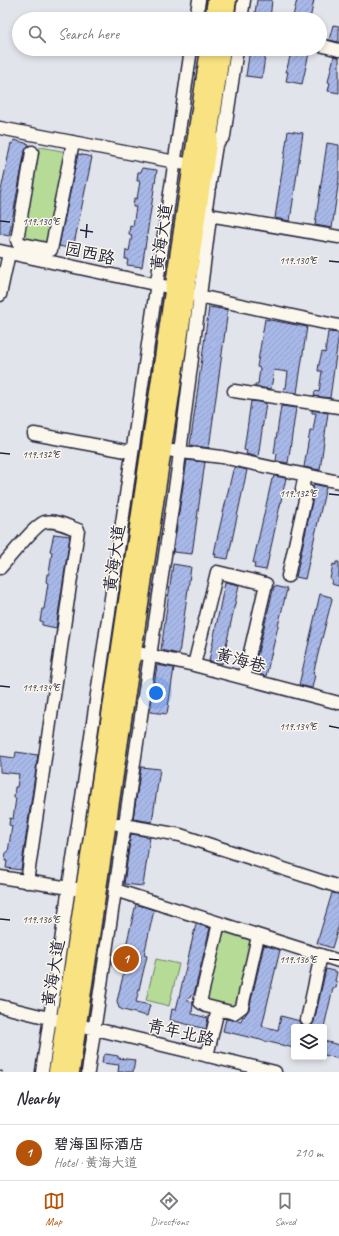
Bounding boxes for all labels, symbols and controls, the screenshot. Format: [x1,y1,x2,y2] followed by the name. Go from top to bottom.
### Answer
[12,12,327,56] search box
[26,23,48,45] icon: search
[58,25,119,44] text: Search here
[146,202,177,272] street label: 黄海大道
[22,215,61,228] text: 119.130°E
[63,238,117,269] street label: 园西路
[279,254,318,267] text: 119.130°E
[22,448,61,461] text: 119.132°E
[279,487,318,500] text: 119.132°E
[99,523,130,593] street label: 黄海大道
[214,644,269,677] street label: 黄海巷
[22,681,61,694] text: 119.134°E
[146,683,166,703] your location
[279,720,318,733] text: 119.134°E
[22,913,61,926] text: 119.136°E
[38,938,69,1008] street label: 黄海大道
[113,944,139,974] pin: 1
[279,953,318,966] text: 119.136°E
[145,1015,216,1050] street label: 青年北路
[291,1024,327,1060] map controls
[291,1024,327,1060] button: layers
[16,1088,59,1109] text: Nearby
[54,1135,144,1154] text: 碧海国际酒店
[26,1145,32,1161] text: 1
[295,1145,323,1161] text: 210 m
[54,1155,137,1171] text: Hotel · 黄海大道
[43,1190,65,1228] tab: Map
[150,1190,189,1228] tab: Directions
[274,1190,296,1228] tab: Saved

